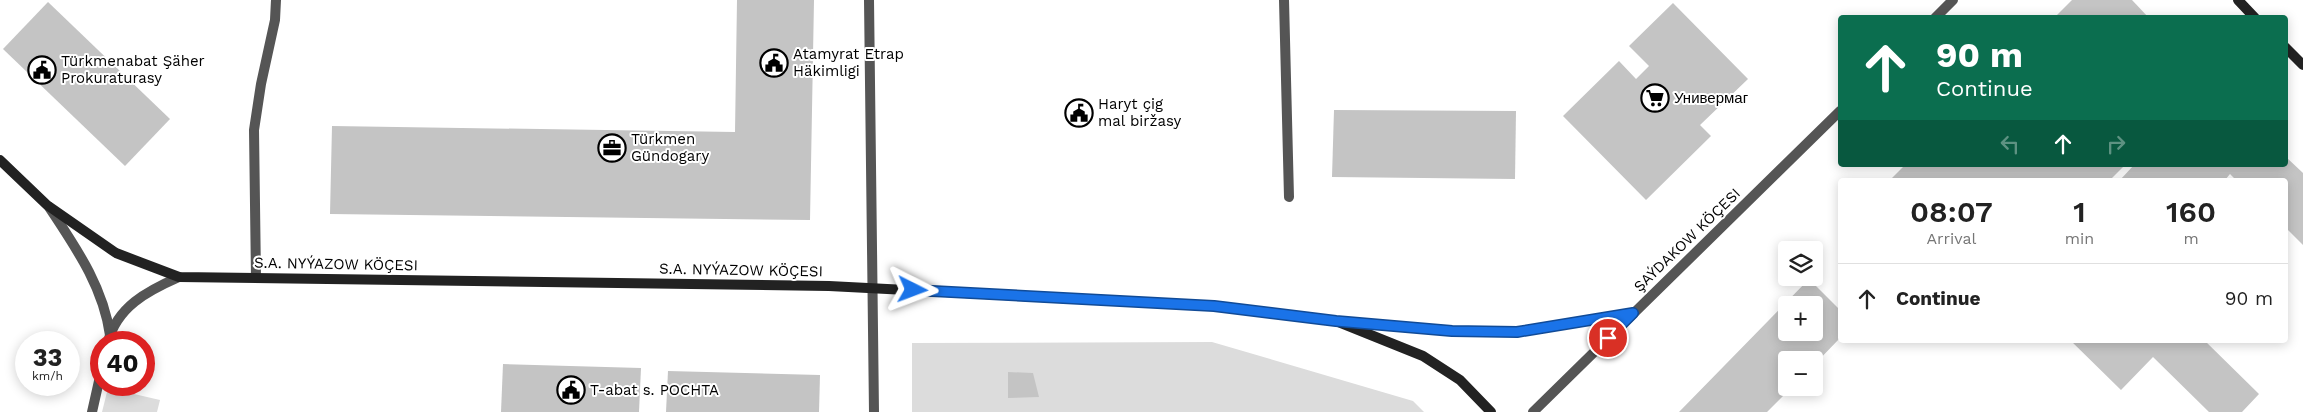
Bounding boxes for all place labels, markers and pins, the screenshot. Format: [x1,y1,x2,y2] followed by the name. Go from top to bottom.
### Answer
[793,45,904,80] place label: Atamyrat Etrap Häkimligi
[759,48,789,78] public building icon: Atamyrat Etrap Häkimligi
[61,52,205,87] place label: Türkmenabat Şäher Prokuraturasy
[27,55,57,85] public building icon: Türkmenabat Şäher Prokuraturasy
[1640,83,1670,113] supermarket icon: Универмаг
[1674,89,1749,107] place label: Универмаг
[1098,95,1181,130] place label: Haryt çig mal biržasy
[1064,98,1094,128] public building icon: Haryt çig mal biržasy
[631,130,709,165] place label: Türkmen Gündogary
[597,133,627,163] office icon: Türkmen Gündogary
[1587,317,1629,359] pin
[556,375,586,405] public building icon: T-abat s. POCHTA
[590,381,719,399] place label: T-abat s. POCHTA

